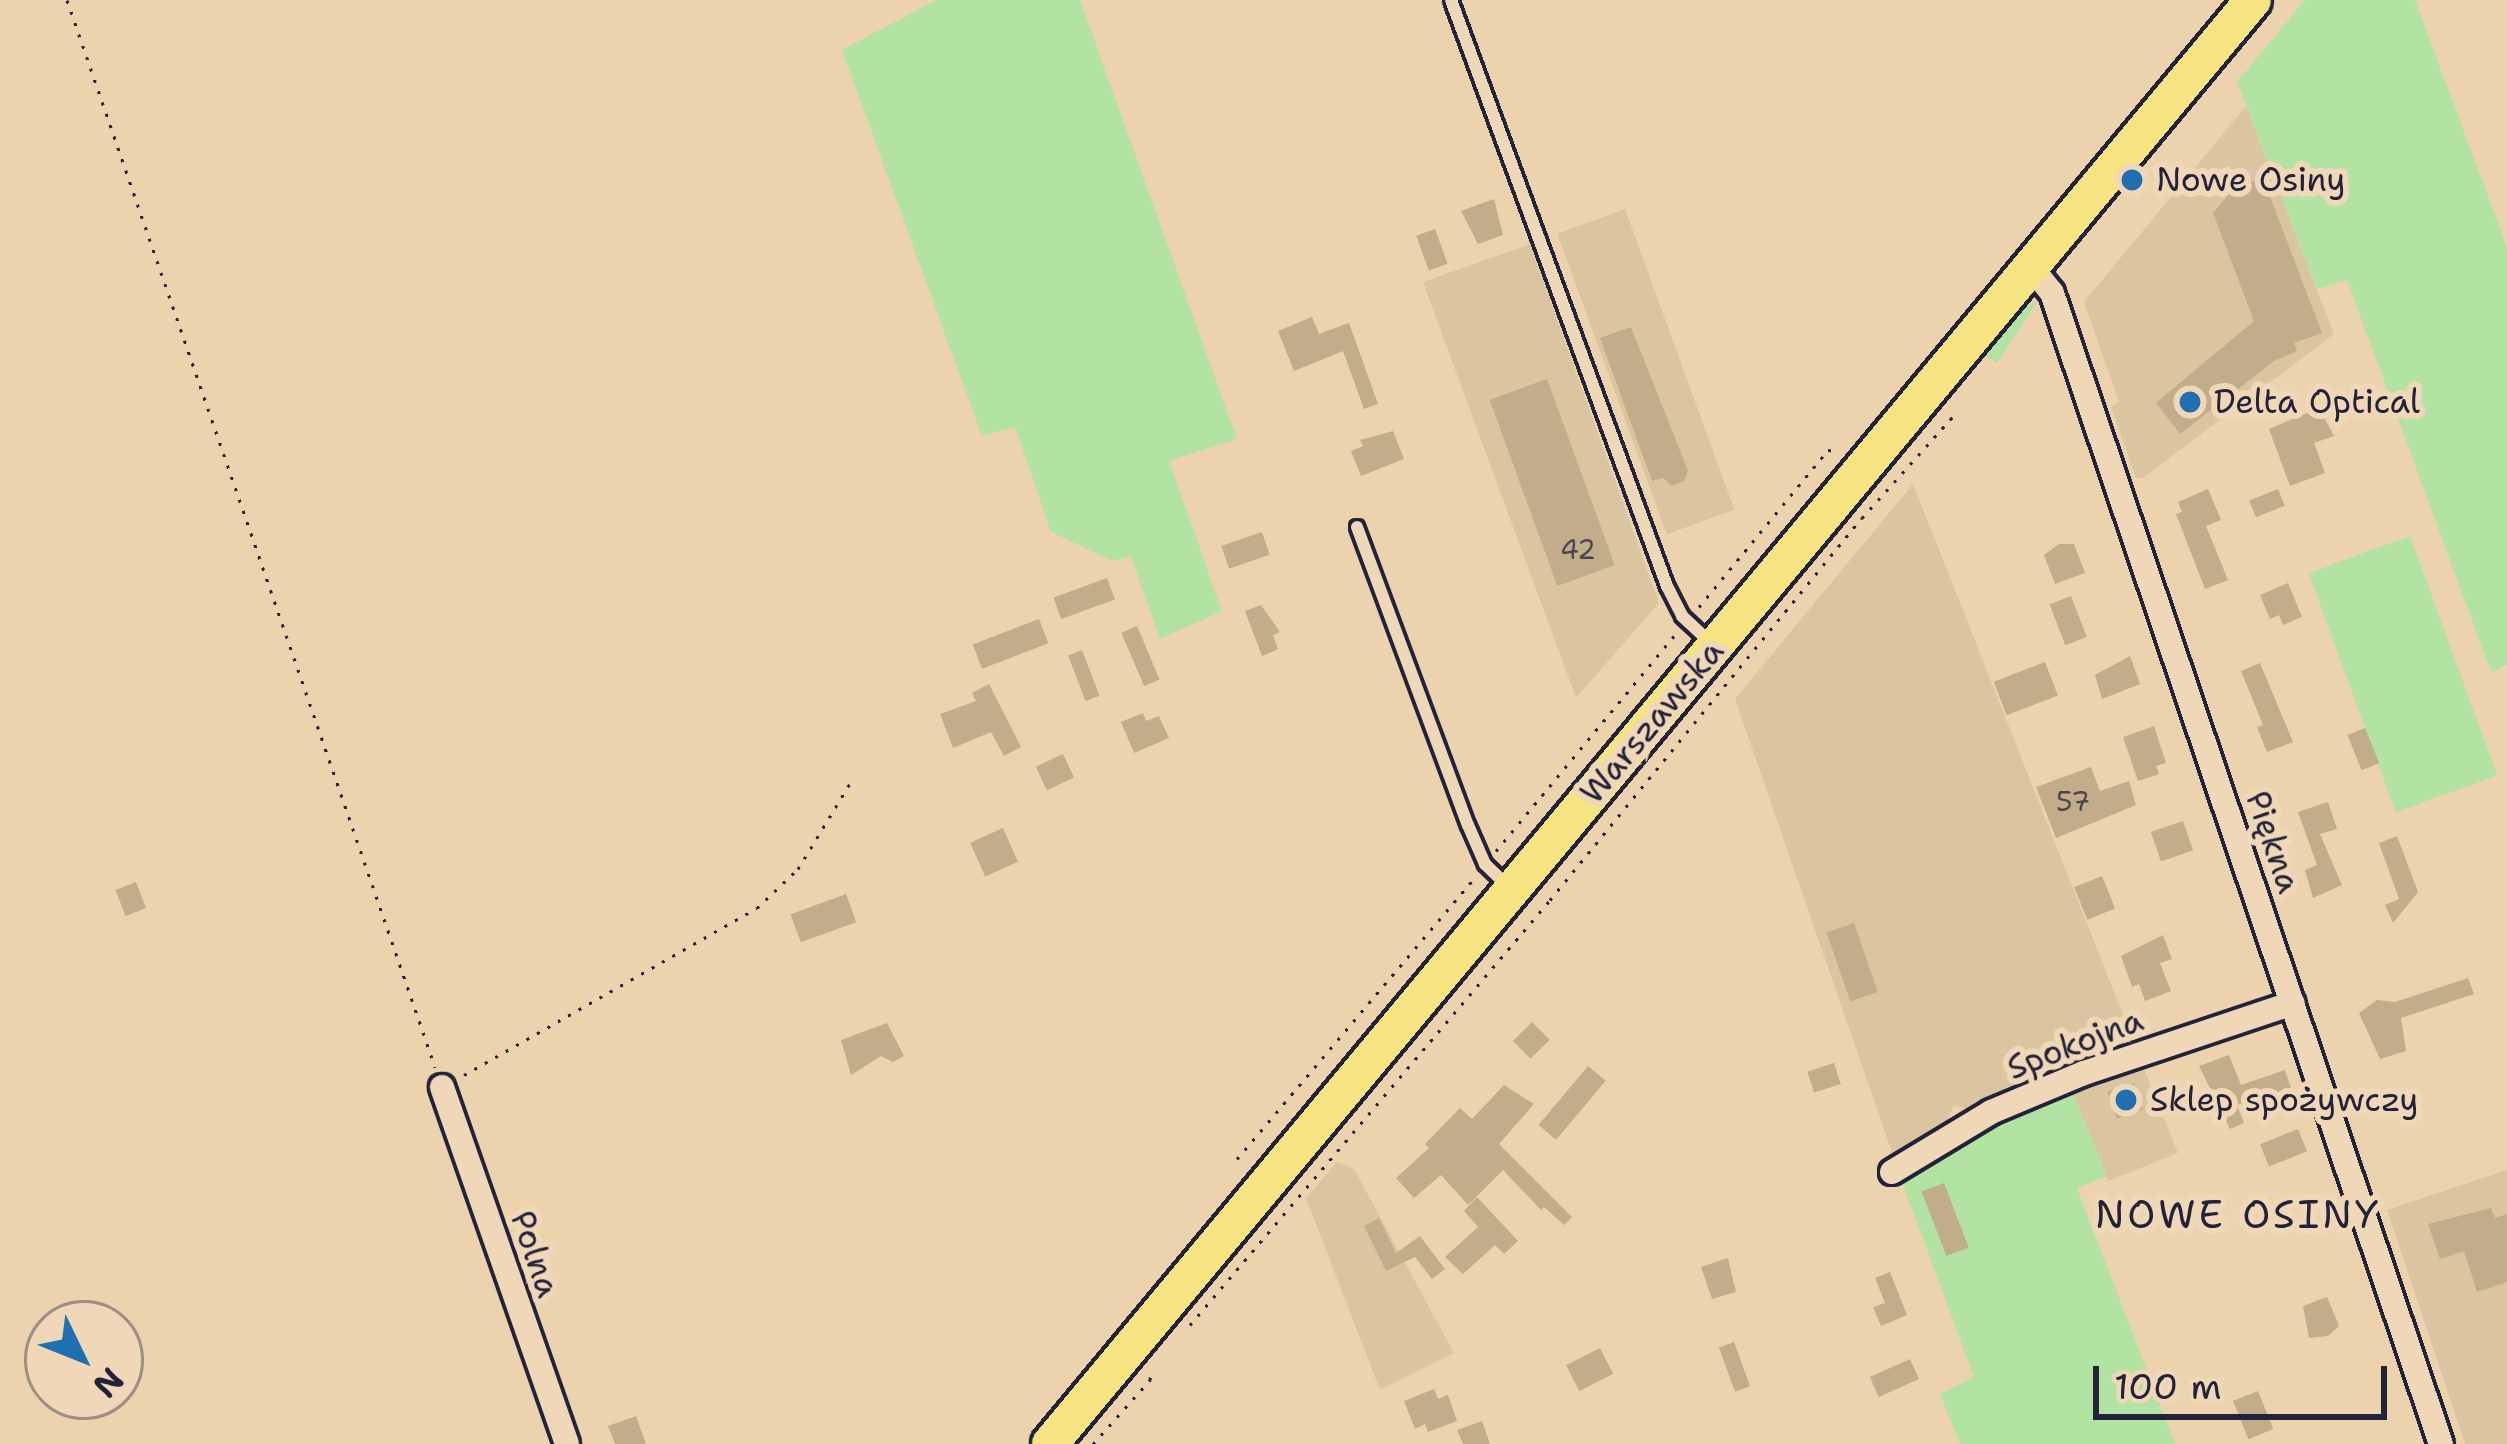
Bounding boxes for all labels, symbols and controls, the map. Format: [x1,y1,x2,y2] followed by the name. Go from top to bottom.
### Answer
[2156,160,2345,200] place label: Nowe Osiny
[2119,167,2145,193] marker: Nowe Osiny
[2214,382,2420,422] place label: Delta Optical
[2177,389,2203,415] marker: Delta Optical
[1560,534,1596,566] house number: 42
[1572,632,1732,812] street label: Warszawska
[2056,786,2090,818] house number: 57
[2237,786,2309,898] street label: Piękna
[2001,1000,2149,1088] street label: Spokojna
[2150,1080,2418,1120] place label: Sklep spożywczy
[2113,1087,2139,1113] marker: Sklep spożywczy
[2095,1191,2381,1237] district label: NOWE OSINY
[502,1206,568,1302] street label: Polna
[24,1300,144,1420] north arrow
[2099,1342,2393,1416] scale bar
[83,1358,134,1408] text: N
[2114,1362,2222,1411] text: 100 m

